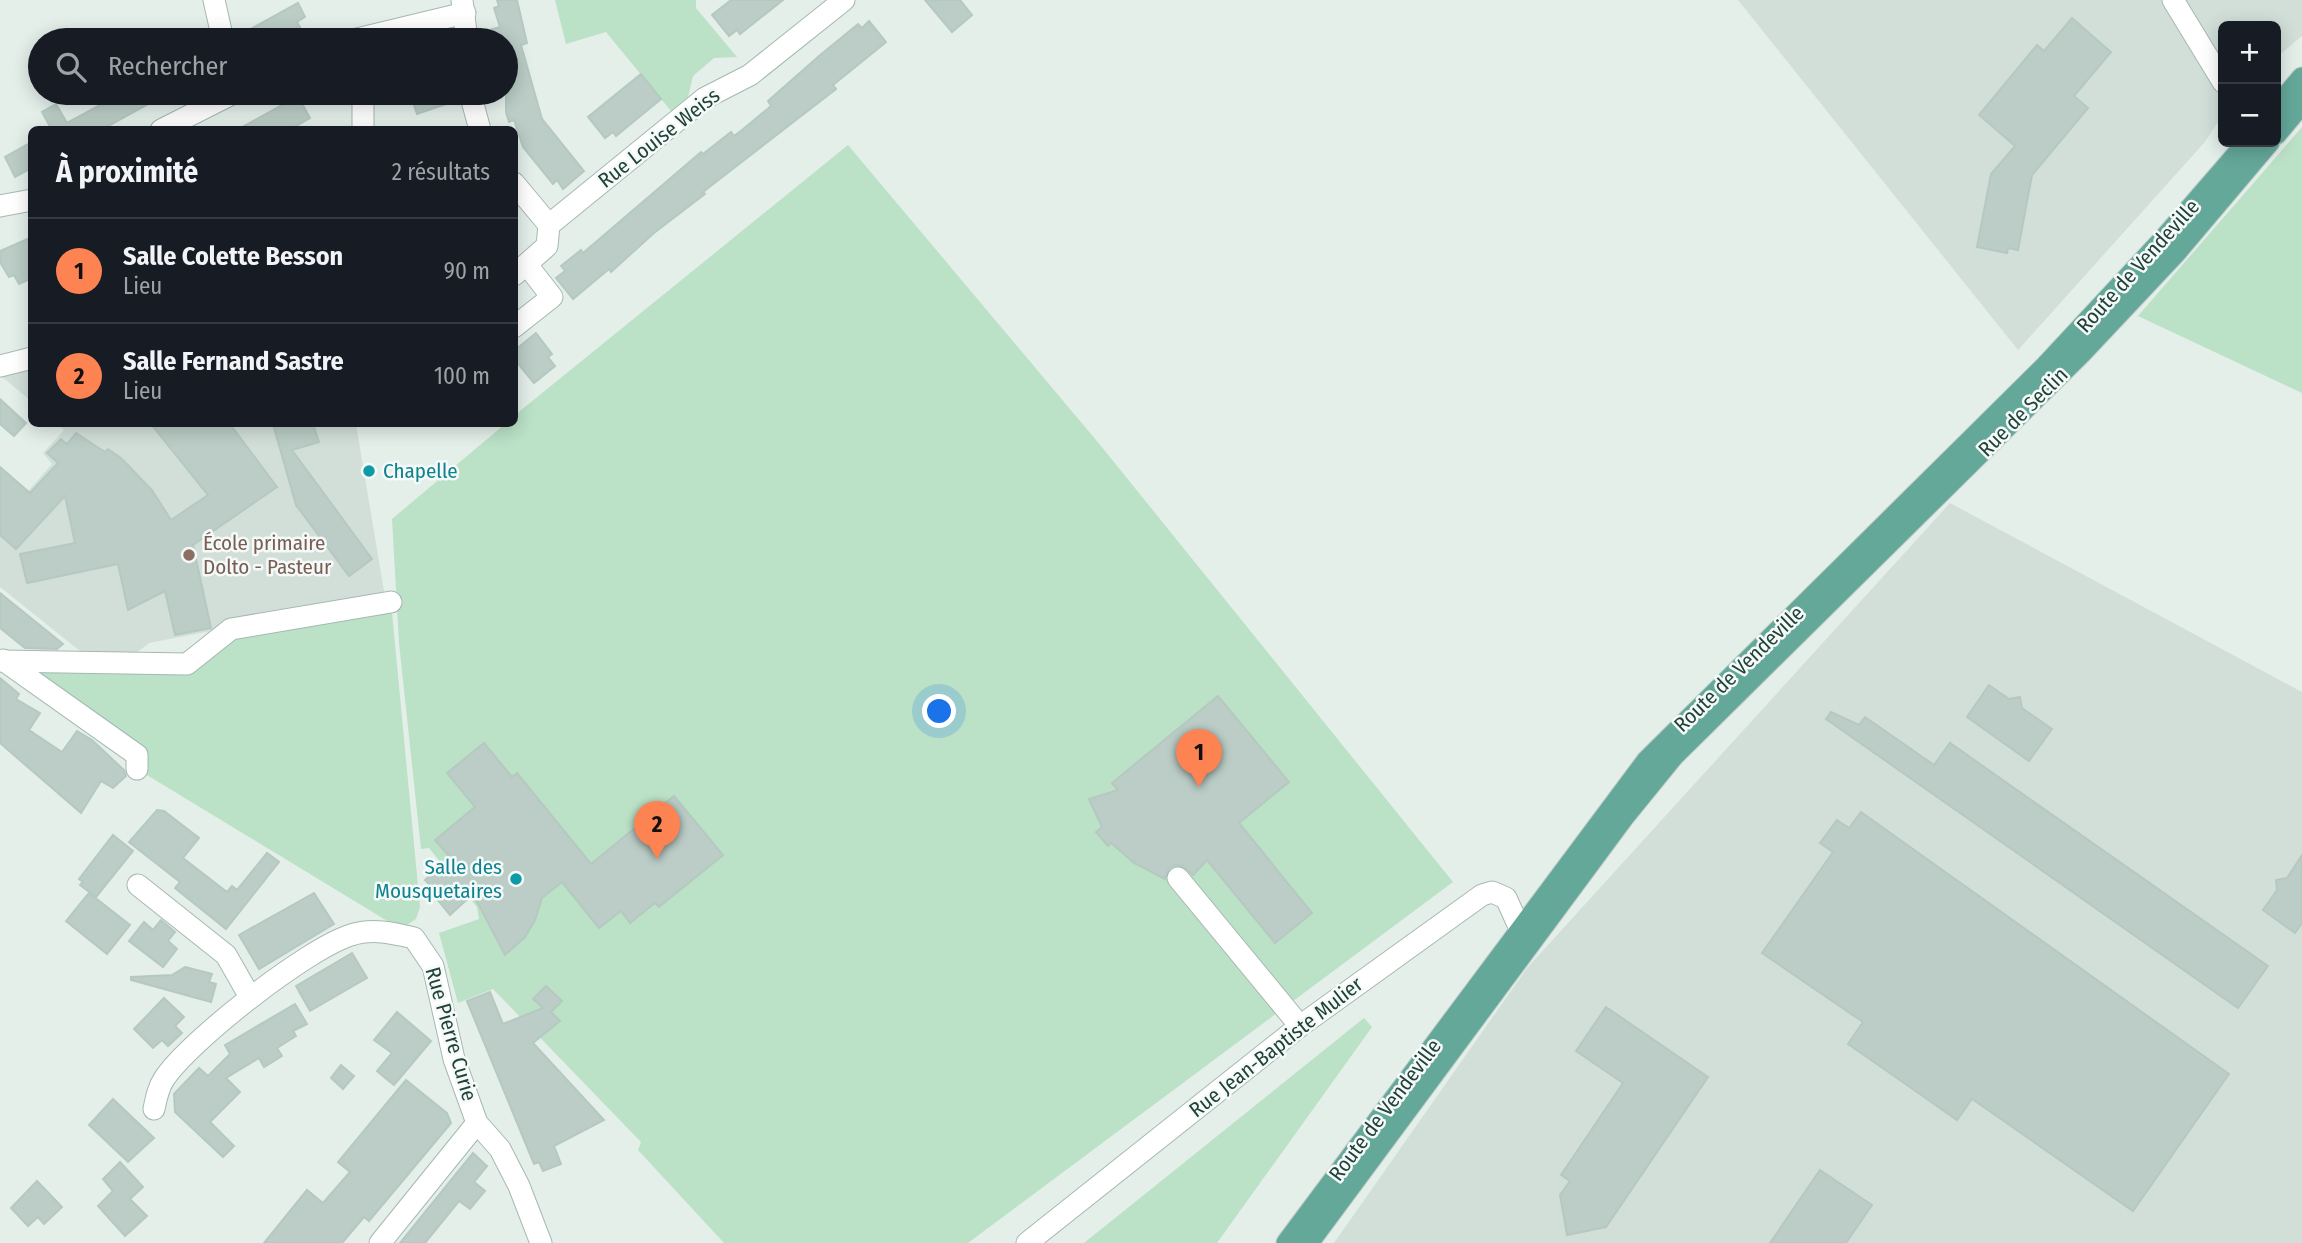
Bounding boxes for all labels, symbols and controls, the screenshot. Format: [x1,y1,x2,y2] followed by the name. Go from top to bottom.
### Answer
[2218,21,2281,147] map controls
[2218,21,2281,84] button: +
[28,28,518,105] search box
[52,48,90,86] icon: search
[108,51,227,82] text: Rechercher
[593,82,725,194] street label: Rue Louise Weiss
[2218,84,2281,147] button: −
[56,154,198,190] text: À proximité
[392,158,490,186] text: 2 résultats
[2071,194,2205,338] street label: Route de Vendeville
[123,241,343,272] text: Salle Colette Besson
[74,257,84,285] text: 1
[444,257,490,285] text: 90 m
[123,272,162,300] text: Lieu
[123,346,344,377] text: Salle Fernand Sastre
[74,362,84,390] text: 2
[434,362,490,390] text: 100 m
[1973,362,2073,462] street label: Rue de Seclin
[123,377,162,405] text: Lieu
[383,458,458,484] place label: Chapelle
[361,463,377,479] marker: Chapelle
[203,530,332,580] place label: École primaire Dolto - Pasteur
[181,547,197,563] marker: École primaire Dolto - Pasteur
[1669,600,1809,738] street label: Route de Vendeville
[922,694,956,728] your location
[1176,729,1222,787] pin: 1
[634,801,680,859] pin: 2
[375,854,502,904] place label: Salle des Mousquetaires
[508,871,524,887] marker: Salle des Mousquetaires
[419,964,483,1104] street label: Rue Pierre Curie
[1184,971,1369,1123] street label: Rue Jean-Baptiste Mulier
[1323,1034,1447,1186] street label: Route de Vendeville

